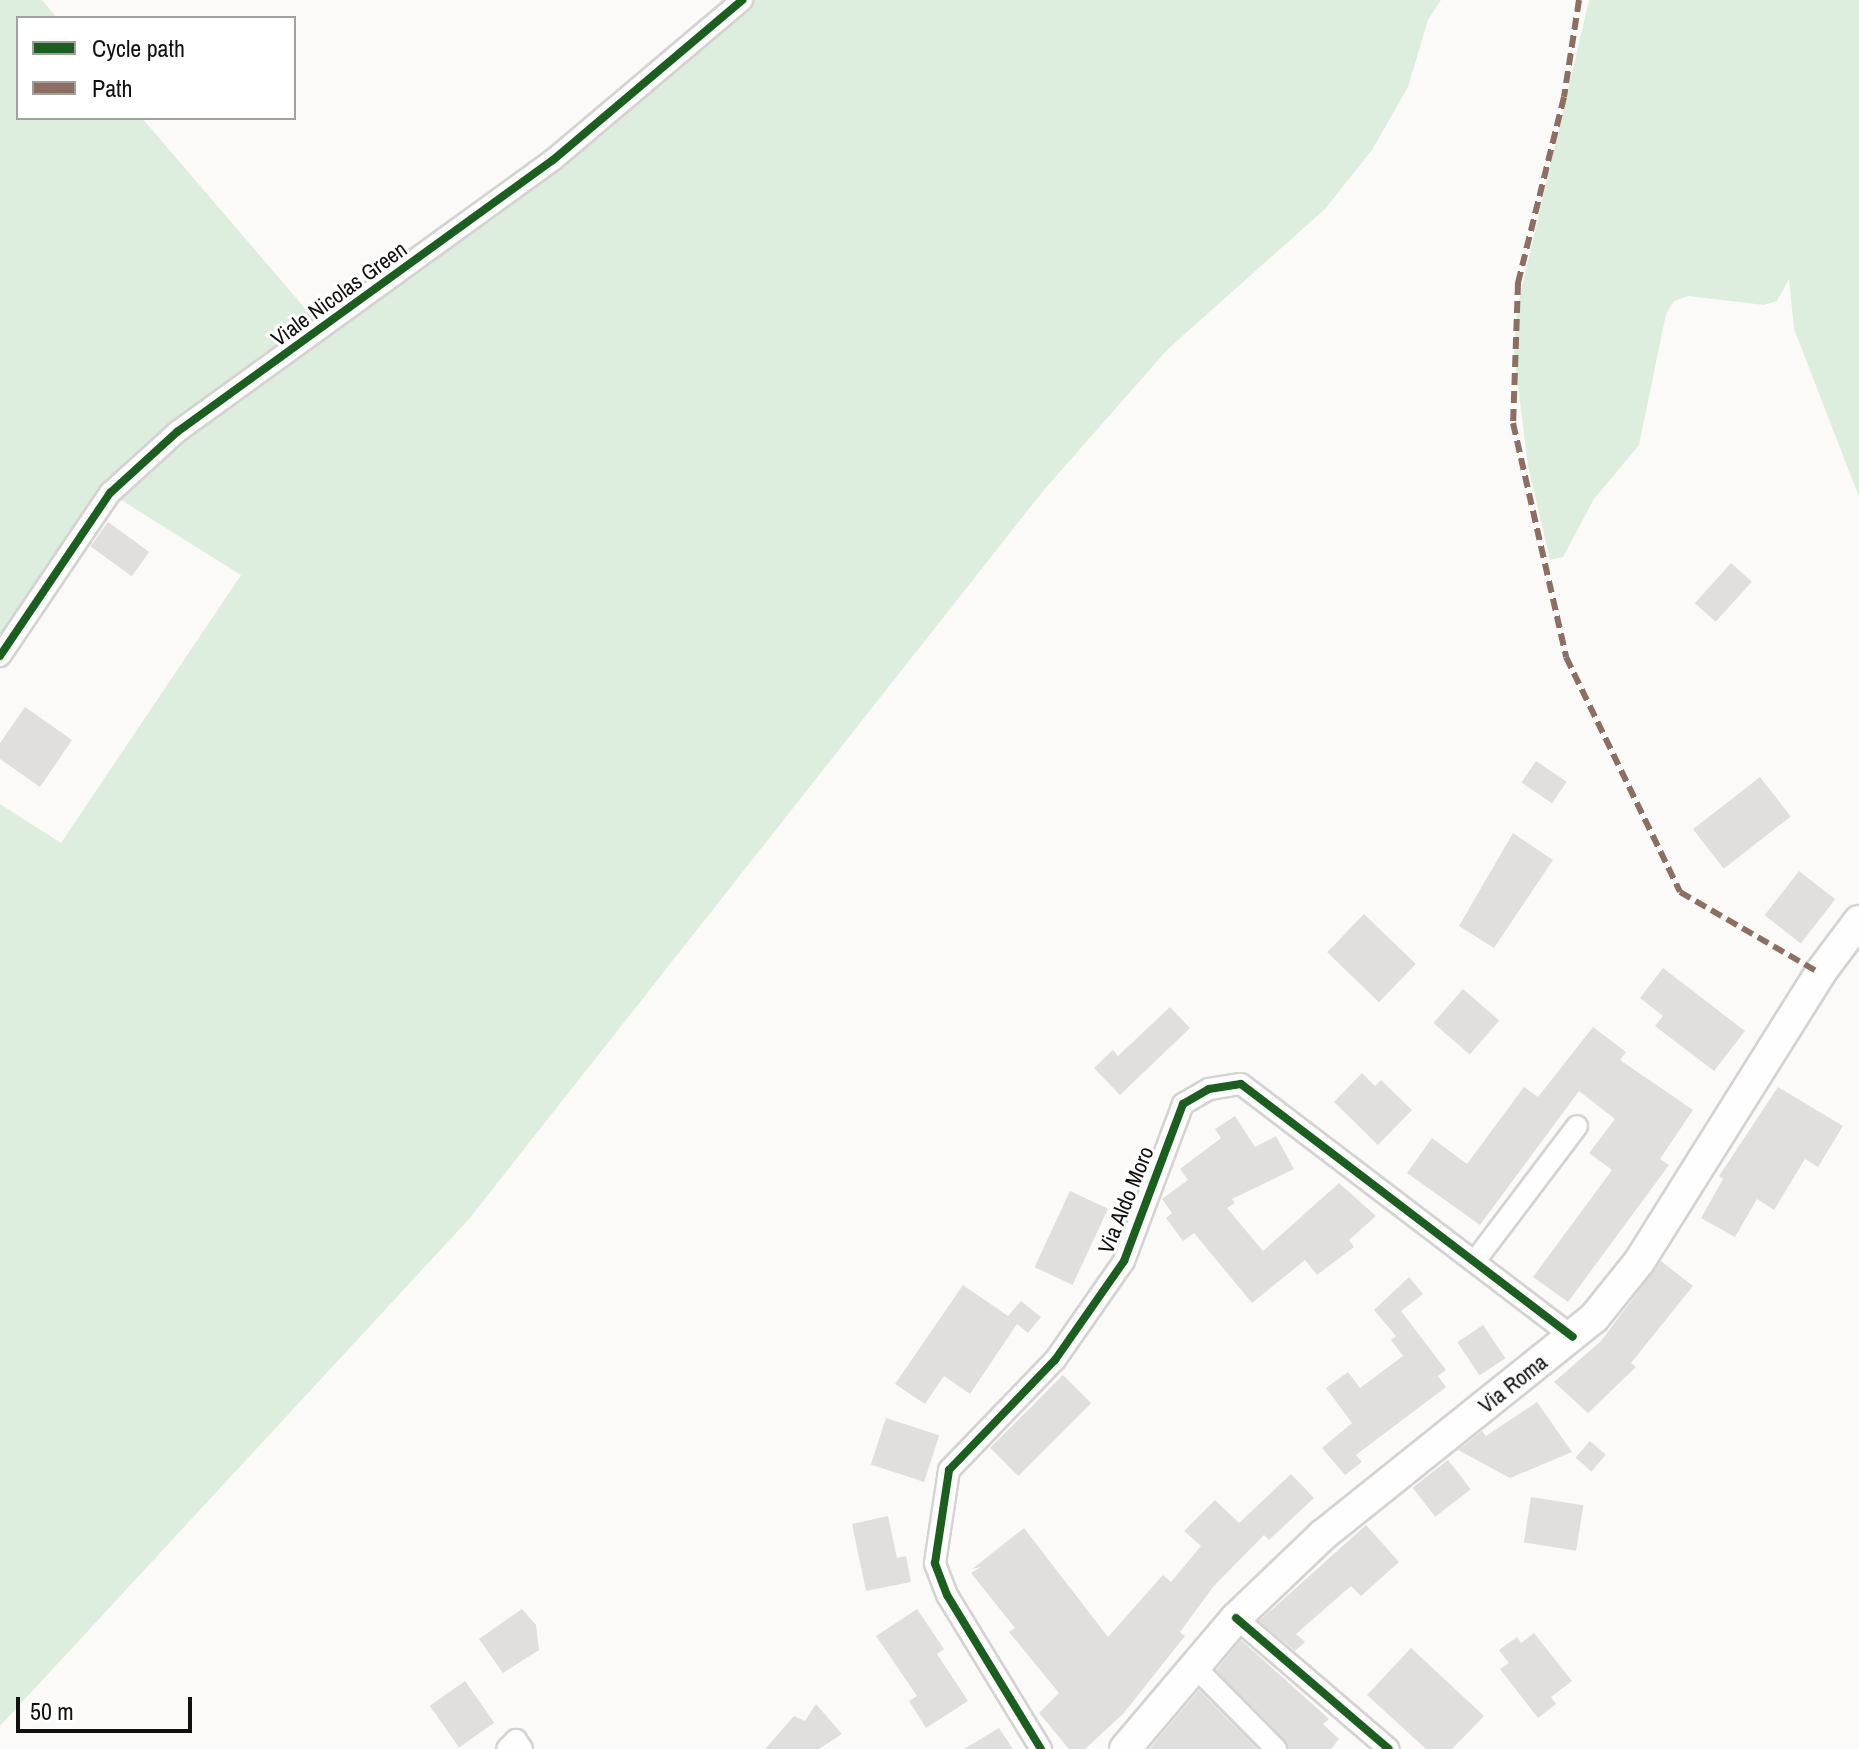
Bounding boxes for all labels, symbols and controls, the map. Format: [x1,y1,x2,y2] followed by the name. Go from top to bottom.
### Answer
[16,16,296,120] legend
[92,32,185,64] text: Cycle path
[92,72,133,104] text: Path
[266,236,412,352] street label: Viale Nicolas Green
[1092,1142,1160,1258] street label: Via Aldo Moro
[1473,1349,1553,1419] street label: Via Roma
[20,1681,196,1731] scale bar
[30,1695,74,1727] text: 50 m

